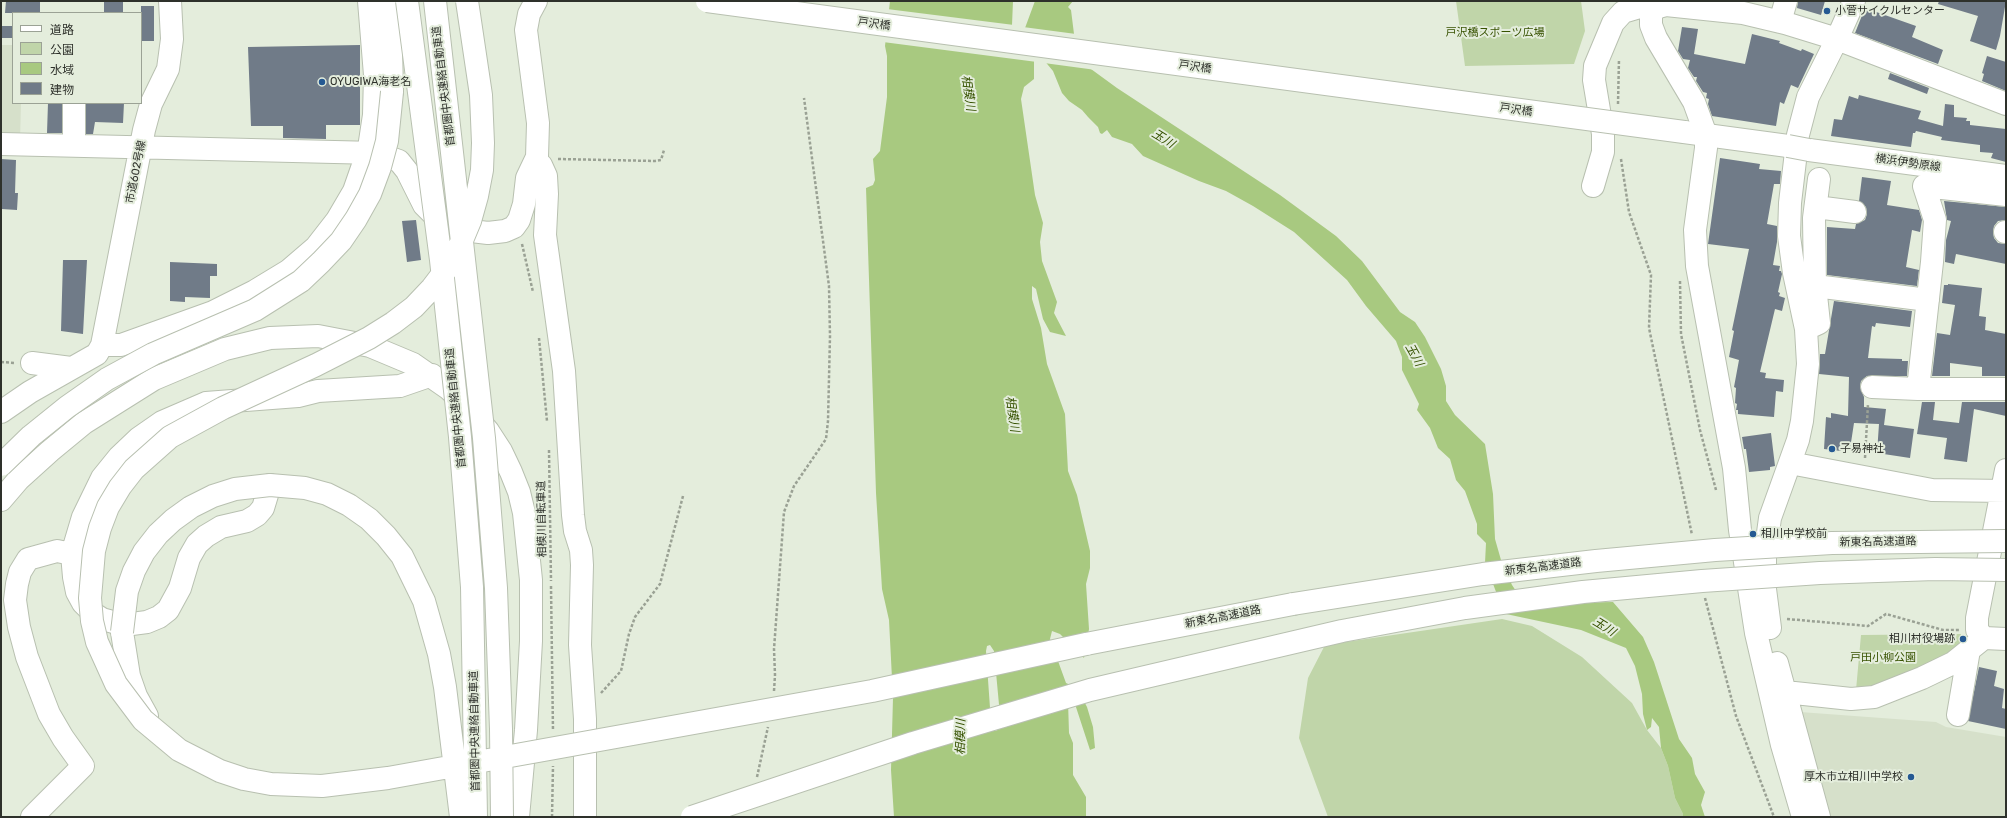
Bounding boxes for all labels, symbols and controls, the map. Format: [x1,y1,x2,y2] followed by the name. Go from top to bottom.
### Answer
[1835,4,1945,18] place label: 小菅サイクルセンター
[1822,6,1832,16] marker: 小菅サイクルセンター
[12,12,142,104] legend
[857,15,891,33] street label: 戸沢橋
[50,23,74,37] text: 道路
[430,25,458,147] street label: 首都圏中央連絡自動車道
[1446,26,1544,40] park label: 戸沢橋スポーツ広場
[50,43,74,57] text: 公園
[1178,58,1212,76] street label: 戸沢橋
[50,63,74,77] text: 水域
[958,74,978,112] water label: 相模川
[330,75,411,89] place label: OYUGIWA海老名
[317,77,327,87] marker: OYUGIWA海老名
[50,83,74,97] text: 建物
[1499,101,1533,119] street label: 戸沢橋
[1149,127,1177,151] water label: 玉川
[123,139,149,205] street label: 市道602号線
[1874,152,1942,174] street label: 横浜伊勢原線
[1402,341,1426,369] water label: 玉川
[443,347,469,469] street label: 首都圏中央連絡自動車道
[1002,395,1022,433] water label: 相模川
[1840,442,1884,456] place label: 子易神社
[1827,444,1837,454] marker: 子易神社
[535,480,549,558] street label: 相模川自転車道
[1761,527,1827,541] place label: 相川中学校前
[1748,529,1758,539] marker: 相川中学校前
[1839,535,1917,549] street label: 新東名高速道路
[1504,556,1582,578] street label: 新東名高速道路
[1184,603,1262,631] street label: 新東名高速道路
[1590,615,1618,639] water label: 玉川
[1889,632,1955,646] place label: 相川村役場跡
[1958,634,1968,644] marker: 相川村役場跡
[1850,651,1916,665] park label: 戸田小柳公園
[467,670,483,792] street label: 首都圏中央連絡自動車道
[953,719,969,755] water label: 相模川
[1804,770,1903,784] place label: 厚木市立相川中学校
[1906,772,1916,782] marker: 厚木市立相川中学校

